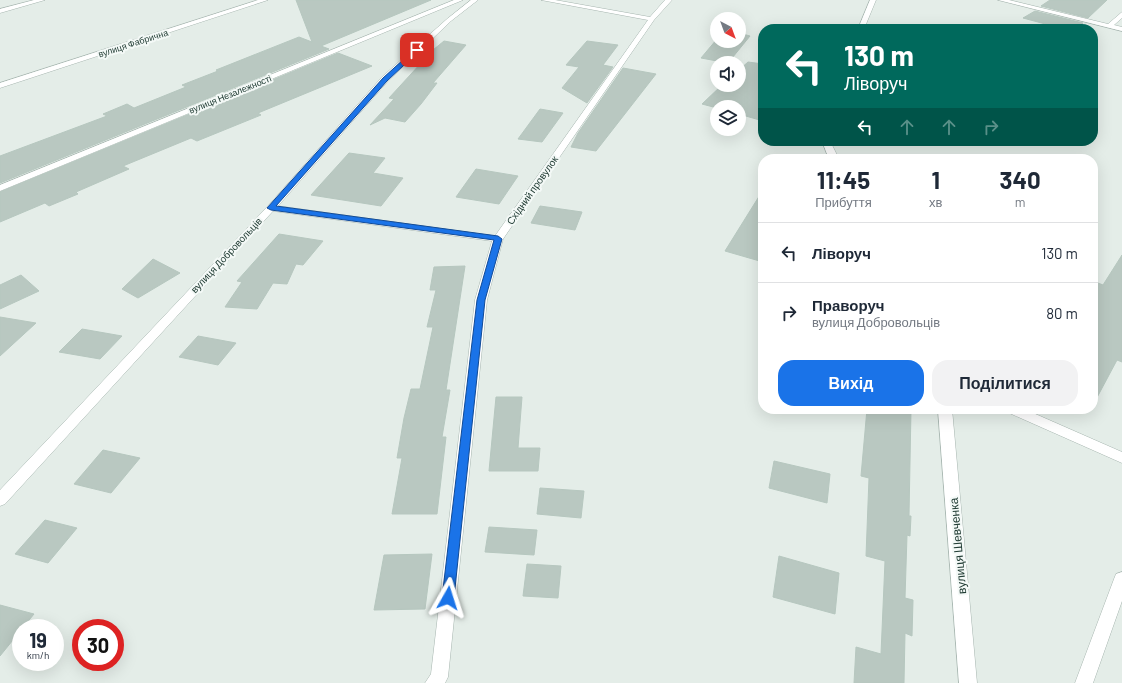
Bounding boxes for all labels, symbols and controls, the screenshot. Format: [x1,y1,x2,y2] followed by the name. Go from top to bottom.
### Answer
[710,12,746,48] north arrow
[710,12,746,136] map controls
[97,27,169,59] street label: вулиця Фабрична
[400,33,434,67] pin
[844,38,914,72] text: 130 m
[406,39,428,61] icon: arrive
[778,40,830,92] icon: left
[710,56,746,92] button: sound
[187,72,273,116] street label: вулиця Незалежності
[844,72,907,94] text: Ліворуч
[710,100,746,136] button: layers
[854,116,876,138] icon: left
[896,116,918,138] icon: ahead
[938,116,960,138] icon: ahead
[980,116,1002,138] icon: right
[504,153,561,227] street label: Східний провулок
[817,165,870,194] text: 11:45
[931,165,940,194] text: 1
[1000,165,1041,194] text: 340
[815,194,872,210] text: Прибуття
[929,194,942,210] text: хв
[1015,194,1026,210] text: m
[188,215,264,295] street label: вулиця Добровольців
[778,242,800,264] icon: left
[812,244,871,262] text: Ліворуч
[1041,244,1078,262] text: 130 m
[812,296,885,314] text: Праворуч
[778,302,800,324] icon: right
[1046,304,1078,322] text: 80 m
[812,314,940,330] text: вулиця Добровольців
[778,360,924,406] button: Вихід
[932,360,1078,406] button: Поділитися
[946,497,969,595] street label: вулиця Шевченка
[427,577,469,619] position arrow
[72,619,124,671] speed limit sign: 30
[29,628,47,652] text: 19
[27,649,49,661] text: km/h

